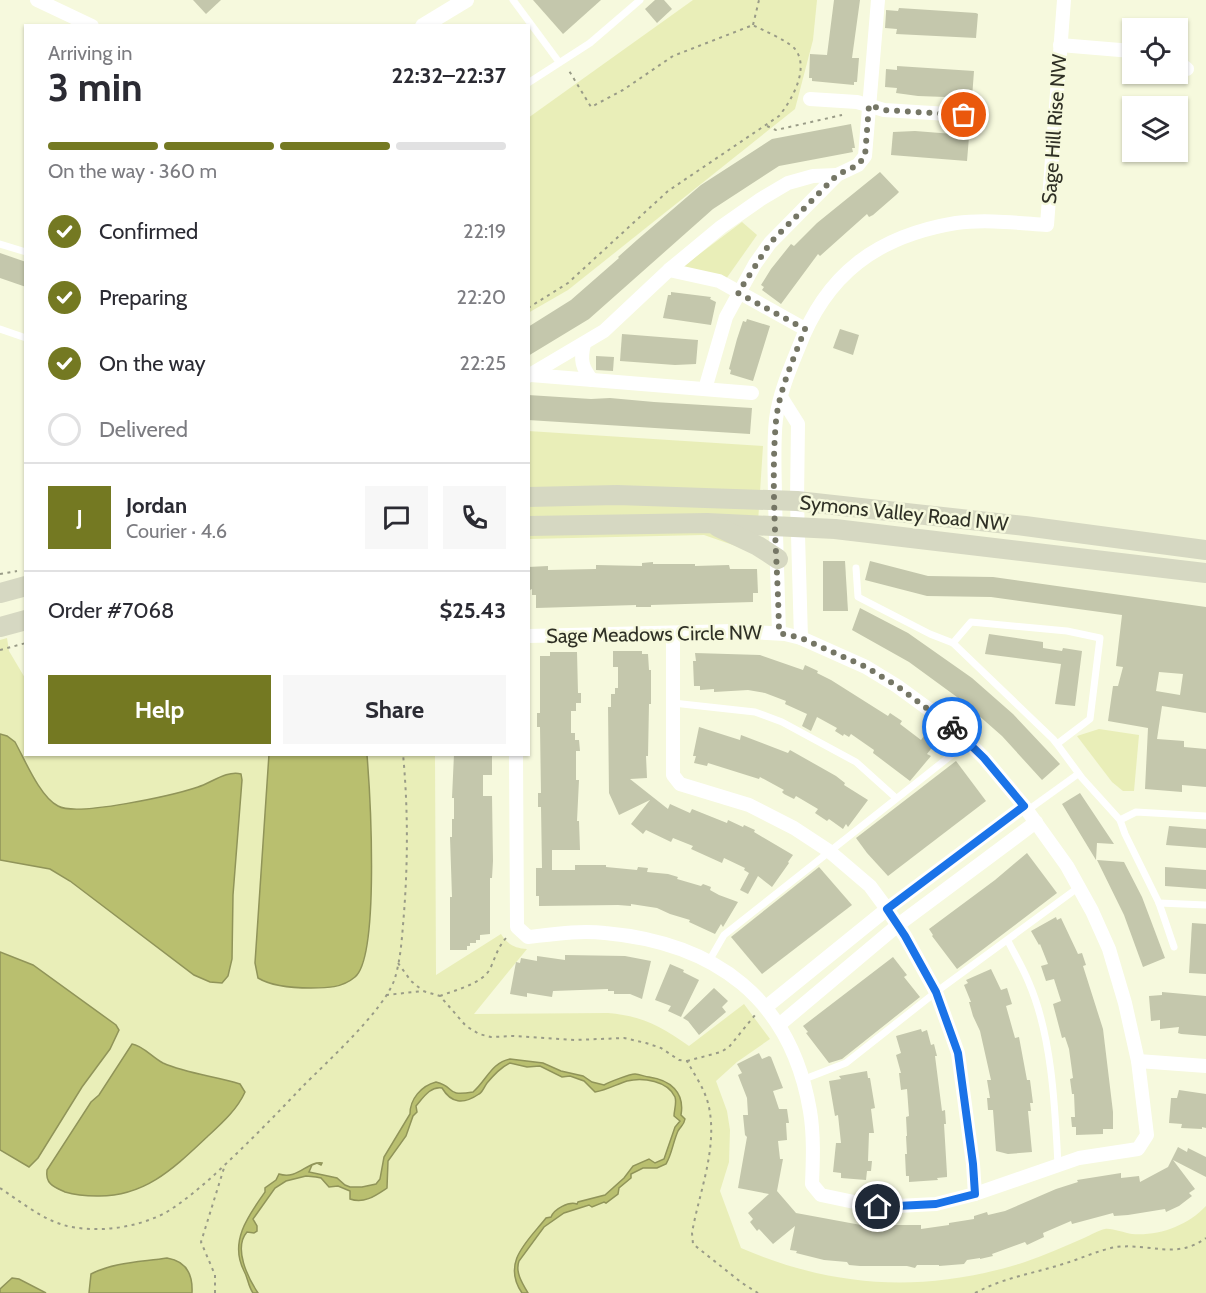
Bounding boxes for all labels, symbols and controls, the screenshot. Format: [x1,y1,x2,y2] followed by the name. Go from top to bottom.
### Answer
[1122,18,1188,162] map controls
[1122,18,1188,84] button: locate
[48,41,132,65] text: Arriving in
[1037,53,1071,205] street label: Sage Hill Rise NW
[391,62,506,89] text: 22:32–22:37
[48,63,143,111] text: 3 min
[938,89,989,140] pin
[1122,96,1188,162] button: layers
[947,98,980,131] icon: bag
[48,159,217,183] text: On the way · 360 m
[48,215,81,248] icon: check
[99,218,198,245] text: Confirmed
[463,219,506,243] text: 22:19
[48,281,81,314] icon: check
[99,284,187,311] text: Preparing
[456,285,506,309] text: 22:20
[48,347,81,380] icon: check
[99,350,206,377] text: On the way
[460,351,506,375] text: 22:25
[99,416,188,443] text: Delivered
[365,486,428,549] button: chat
[443,486,506,549] button: phone
[798,490,1010,536] street label: Symons Valley Road NW
[126,492,187,519] text: Jordan
[76,504,83,531] text: J
[126,519,227,543] text: Courier · 4.6
[48,597,174,624] text: Order #7068
[439,597,506,624] text: $25.43
[546,620,762,648] street label: Sage Meadows Circle NW
[48,675,271,744] button: Help
[283,675,506,744] button: Share
[922,697,982,757] courier
[936,711,969,744] icon: bike
[852,1181,903,1232] pin
[861,1190,894,1223] icon: home

